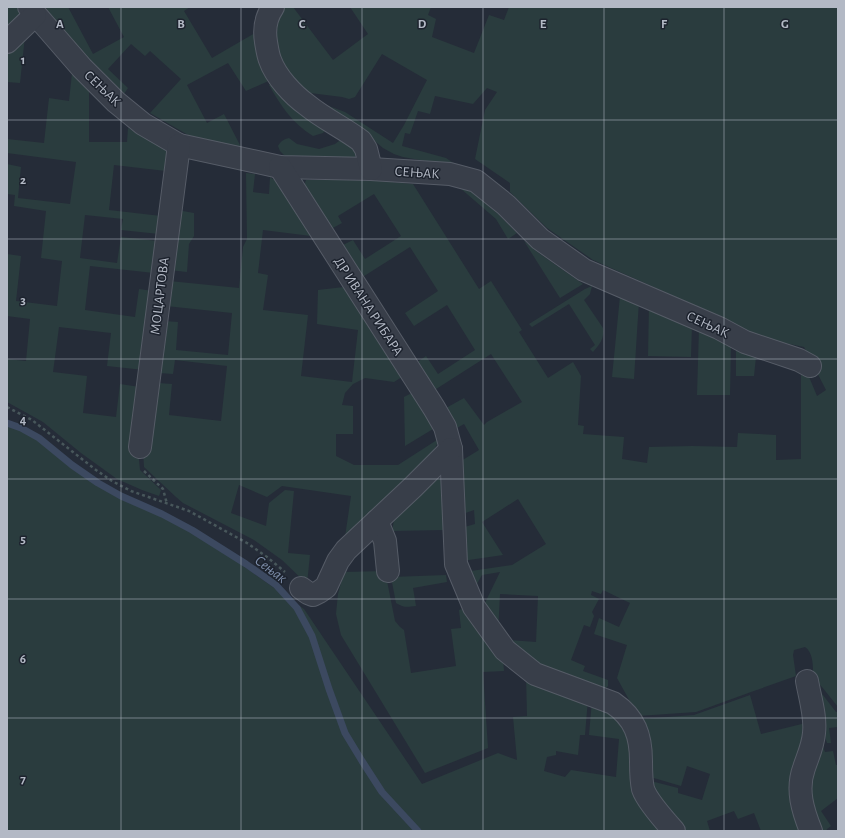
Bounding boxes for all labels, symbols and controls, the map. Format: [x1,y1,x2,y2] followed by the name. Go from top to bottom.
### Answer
[56,18,64,31] text: A
[177,18,185,31] text: B
[299,18,306,31] text: C
[418,18,427,31] text: D
[540,18,547,31] text: E
[661,18,668,31] text: F
[781,18,789,31] text: G
[21,54,25,67] text: 1
[81,68,123,109] street label: СЕЊАК
[394,164,440,182] street label: СЕЊАК
[20,174,26,187] text: 2
[331,255,405,358] street label: ДР ИВАНА РИБАРА
[148,257,172,336] street label: МОЦАРТОВА
[20,294,26,307] text: 3
[684,309,731,341] street label: СЕЊАК
[20,414,27,427] text: 4
[20,533,26,546] text: 5
[252,553,290,587] water label: Сењак
[20,653,26,666] text: 6
[20,773,26,786] text: 7

